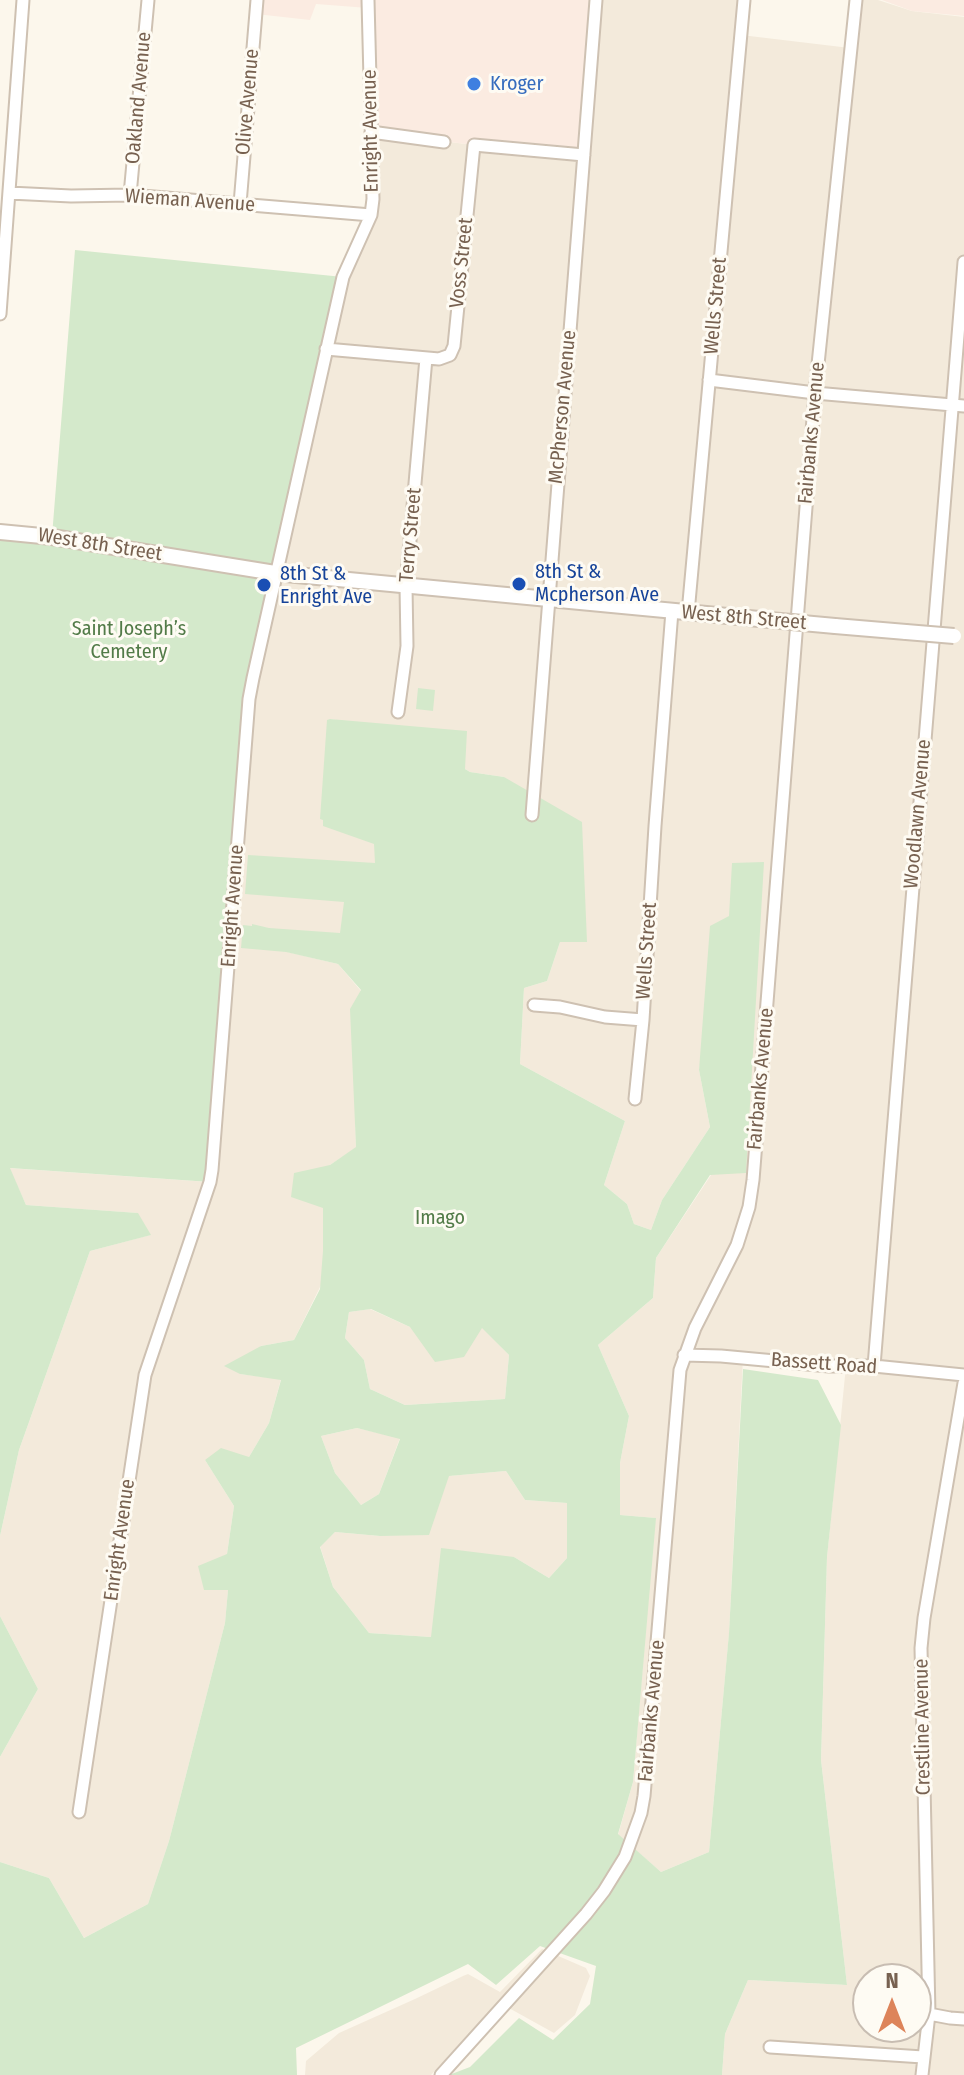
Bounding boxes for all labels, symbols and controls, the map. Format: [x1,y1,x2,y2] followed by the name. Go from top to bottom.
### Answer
[121,31,157,165] street label: Oakland Avenue
[231,48,265,156] street label: Olive Avenue
[358,69,384,193] street label: Enright Avenue
[490,72,543,96] place label: Kroger
[465,75,483,93] marker: Kroger
[124,184,256,218] street label: Wieman Avenue
[445,217,479,309] street label: Voss Street
[700,256,732,356] street label: Wells Street
[544,329,582,485] street label: McPherson Avenue
[794,361,830,505] street label: Fairbanks Avenue
[395,487,427,583] street label: Terry Street
[36,523,164,567] street label: West 8th Street
[535,560,659,607] place label: 8th St & Mcpherson Ave
[280,562,372,609] place label: 8th St & Enright Ave
[510,575,528,593] marker: 8th St & Mcpherson Ave
[255,576,273,594] marker: 8th St & Enright Ave
[680,601,808,635] street label: West 8th Street
[72,617,186,664] park label: Saint Joseph’s Cemetery
[900,738,936,890] street label: Woodlawn Avenue
[217,844,249,968] street label: Enright Avenue
[632,901,662,1001] street label: Wells Street
[743,1007,779,1151] street label: Fairbanks Avenue
[415,1206,465,1230] park label: Imago
[770,1348,878,1380] street label: Bassett Road
[100,1477,140,1603] street label: Enright Avenue
[634,1639,670,1783] street label: Fairbanks Avenue
[910,1659,936,1795] street label: Crestline Avenue
[852,1963,932,2043] north arrow
[885,1967,899,1994] text: N

